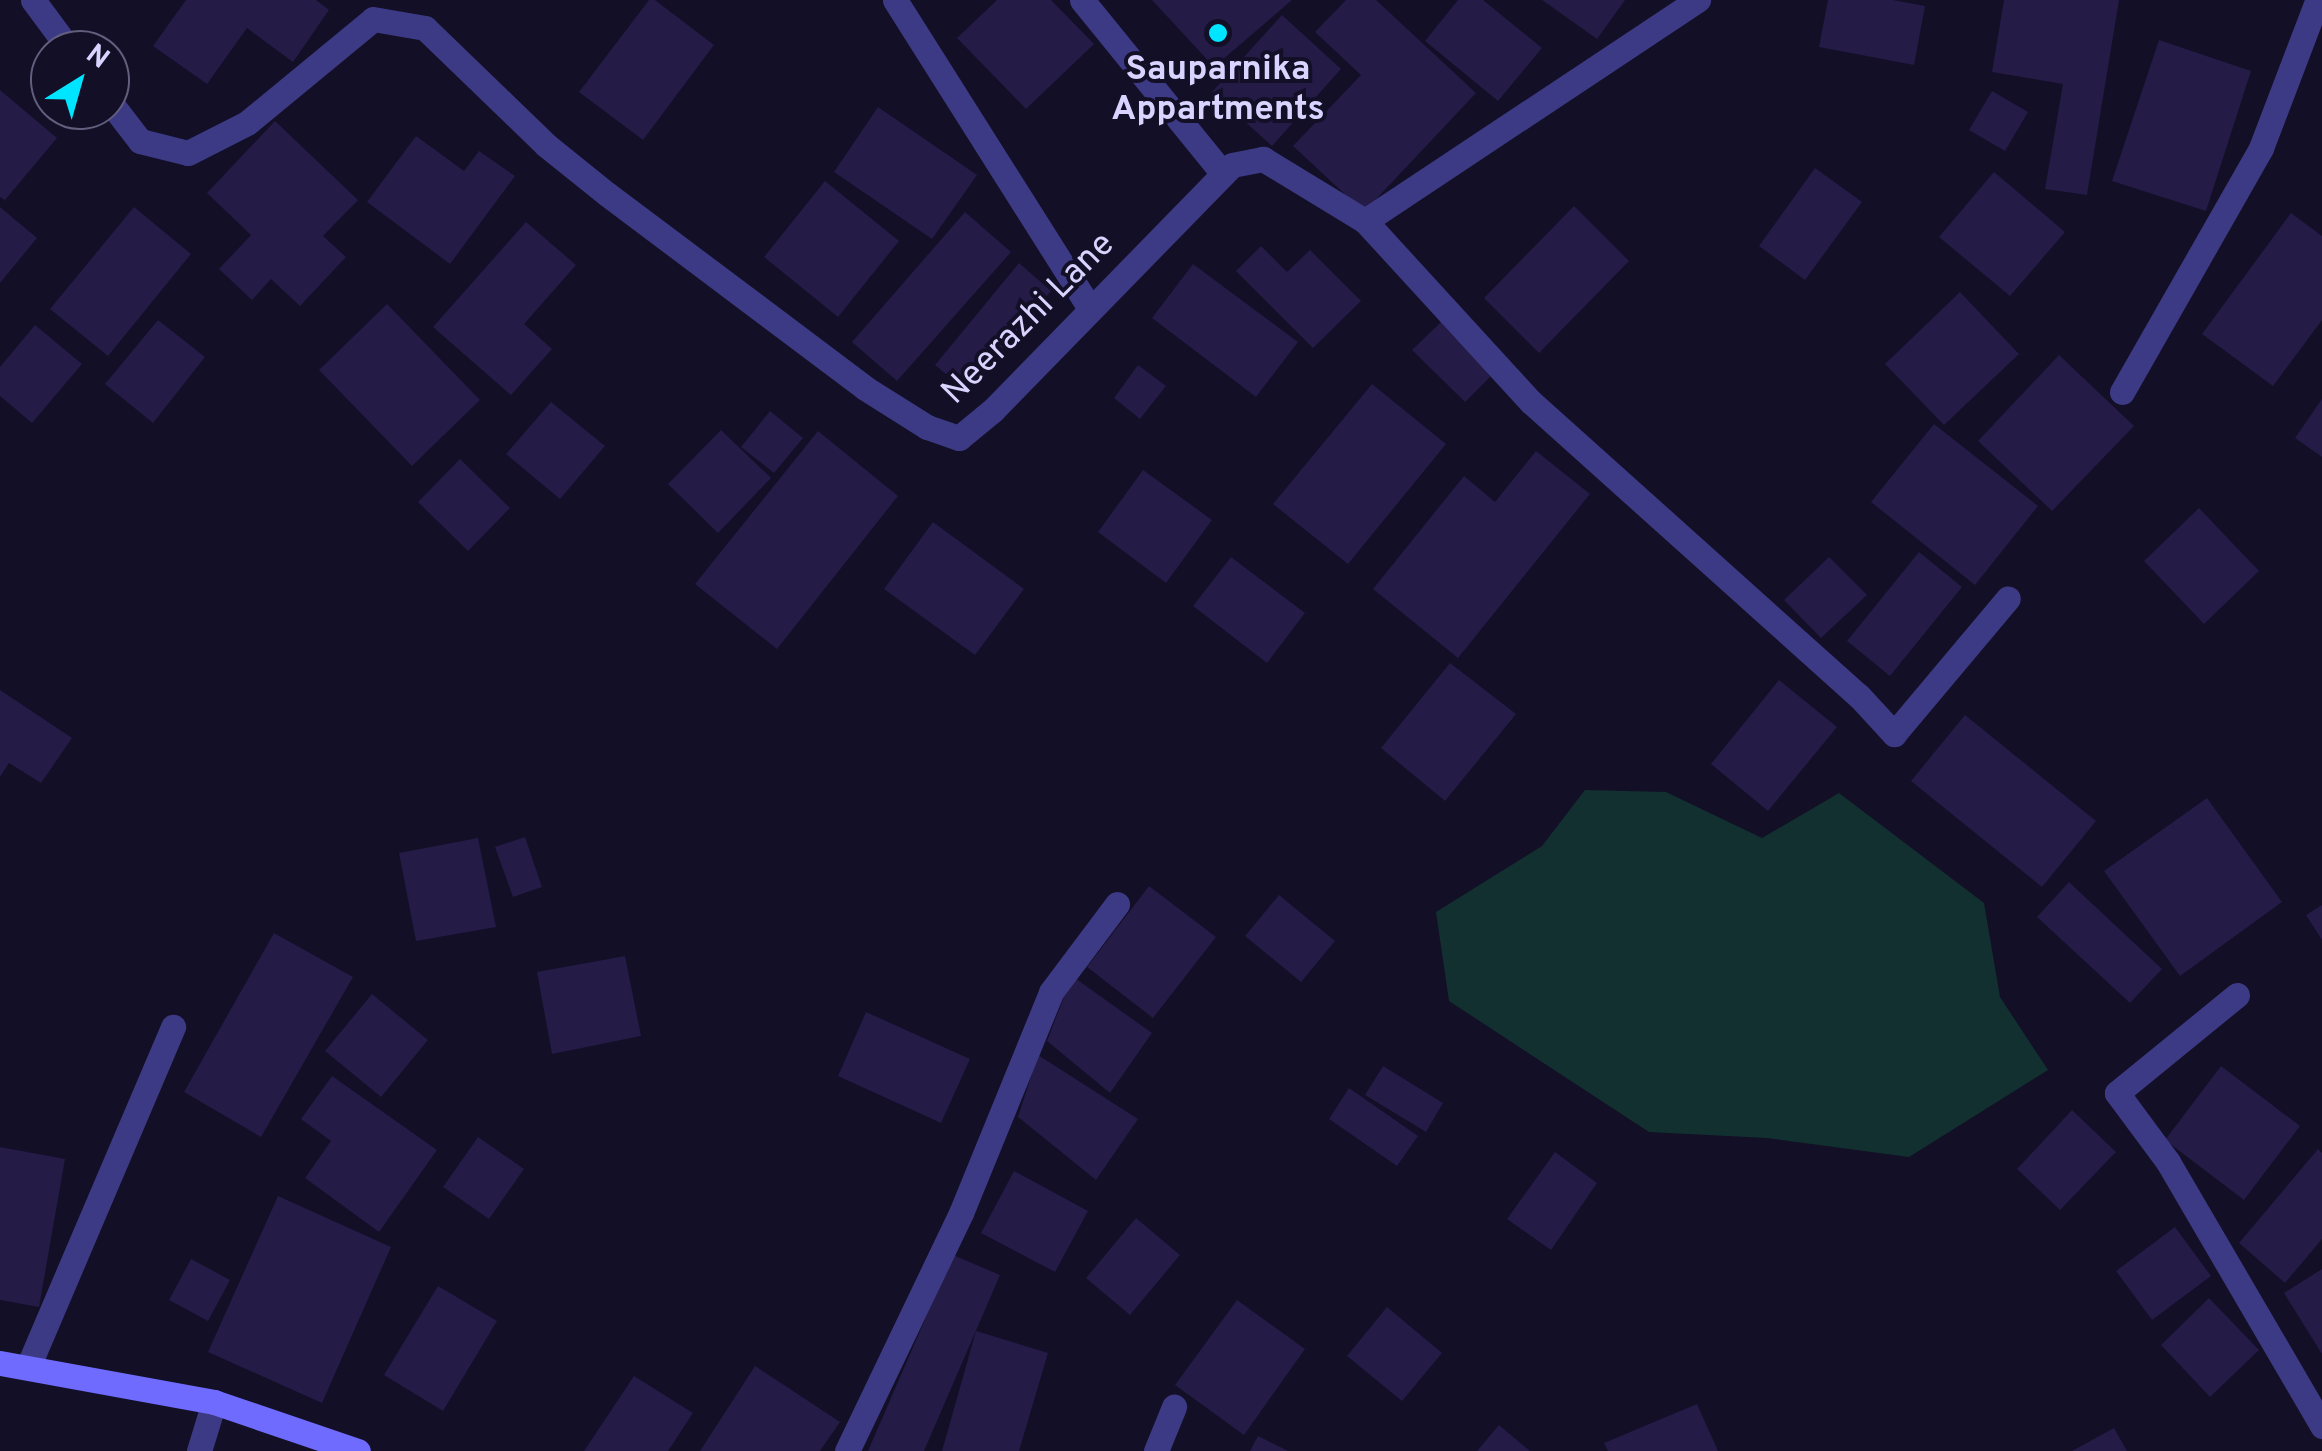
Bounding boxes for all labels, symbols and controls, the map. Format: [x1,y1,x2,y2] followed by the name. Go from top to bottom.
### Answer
[1207,22,1229,44] marker: Sauparnika Appartments
[30,30,130,130] north arrow
[78,37,116,78] text: N
[1111,49,1325,131] place label: Sauparnika Appartments
[934,224,1124,414] street label: Neerazhi Lane

